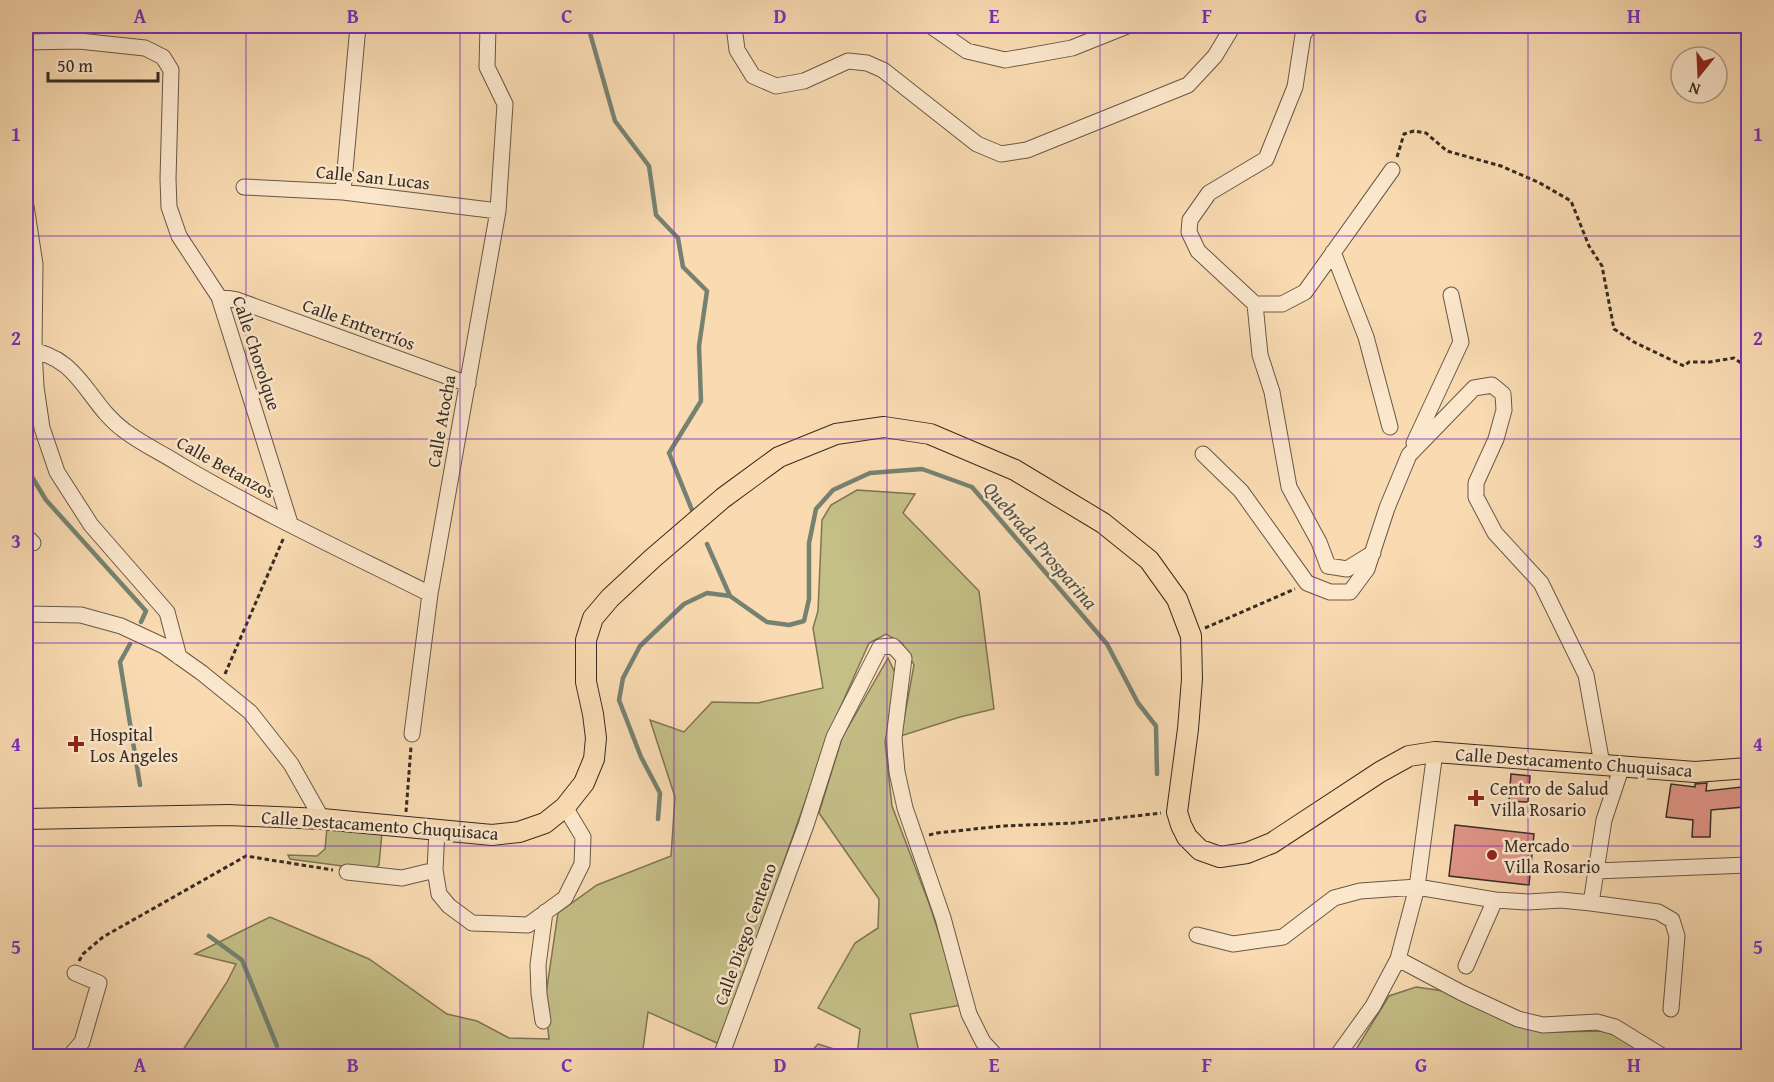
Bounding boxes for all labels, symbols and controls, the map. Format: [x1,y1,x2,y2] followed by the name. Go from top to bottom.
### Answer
[134,1,147,30] text: A
[347,1,359,30] text: B
[561,1,573,30] text: C
[773,1,787,30] text: D
[989,1,1000,30] text: E
[1202,1,1212,30] text: F
[1415,1,1427,30] text: G
[1627,1,1641,30] text: H
[48,45,158,83] scale bar
[1669,45,1729,105] north arrow
[57,52,93,79] text: 50 m
[1685,76,1703,102] text: N
[11,119,21,148] text: 1
[1753,119,1763,148] text: 1
[315,158,431,196] street label: Calle San Lucas
[299,291,419,357] street label: Calle Entrerríos
[226,292,288,414] street label: Calle Chorolque
[11,323,21,352] text: 2
[1753,323,1763,352] text: 2
[420,372,463,469] street label: Calle Atocha
[172,429,280,505] street label: Calle Betanzos
[977,475,1105,616] water label: Quebrada Prosparina
[11,526,21,555] text: 3
[1753,526,1763,555] text: 3
[90,721,178,769] place label: Hospital Los Angeles
[11,729,21,758] text: 4
[1753,729,1763,758] text: 4
[67,735,85,753] marker: Hospital Los Angeles
[1455,740,1694,784] street label: Calle Destacamento Chuquisaca
[1490,775,1609,823] place label: Centro de Salud Villa Rosario
[1467,789,1485,807] marker: Centro de Salud Villa Rosario
[261,803,500,847] street label: Calle Destacamento Chuquisaca
[1504,832,1600,880] place label: Mercado Villa Rosario
[1485,848,1499,862] marker: Mercado Villa Rosario
[707,859,783,1009] street label: Calle Diego Centeno
[11,932,21,961] text: 5
[1753,932,1763,961] text: 5
[134,1050,147,1079] text: A
[347,1050,359,1079] text: B
[561,1050,573,1079] text: C
[773,1050,787,1079] text: D
[989,1050,1000,1079] text: E
[1202,1050,1212,1079] text: F
[1415,1050,1427,1079] text: G
[1627,1050,1641,1079] text: H

